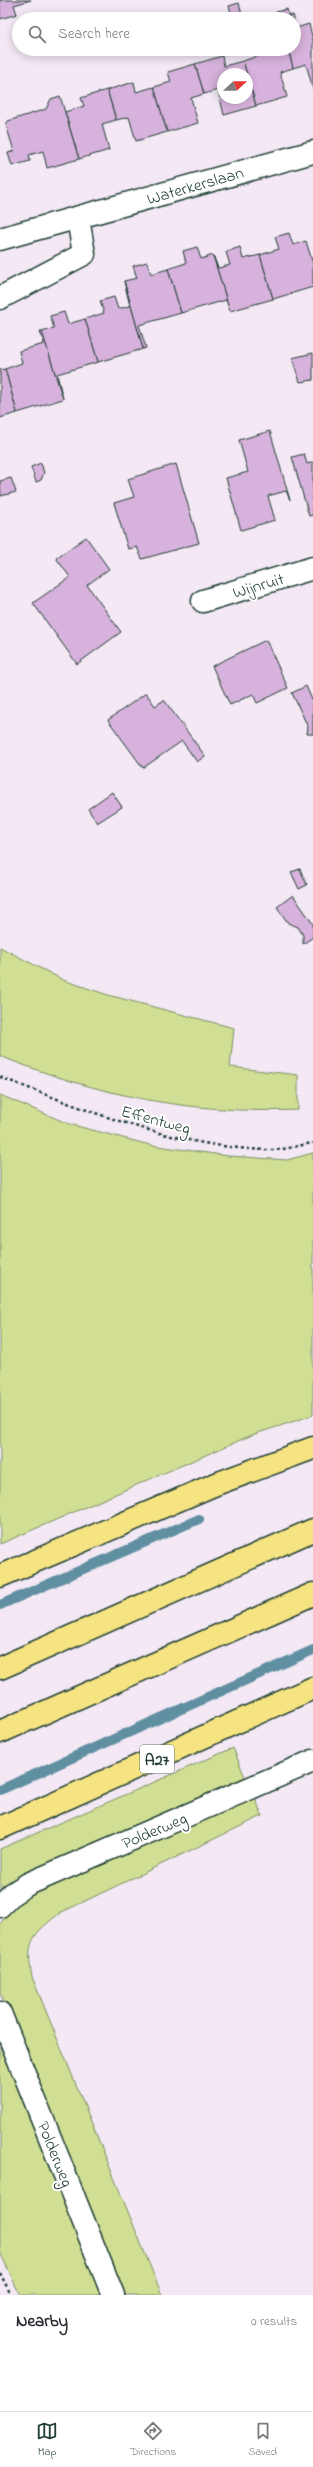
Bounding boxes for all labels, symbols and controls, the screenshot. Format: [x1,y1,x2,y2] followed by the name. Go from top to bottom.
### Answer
[12,12,301,56] search box
[26,23,48,45] icon: search
[58,23,130,45] text: Search here
[217,68,253,104] north arrow
[144,161,247,212] street label: Waterkerslaan
[230,567,287,606] street label: Wijnruit
[118,1099,193,1144] street label: Effentweg
[140,1745,174,1773] road number: A27
[118,1806,192,1858] street label: Polderweg
[28,2118,79,2192] street label: Polderweg
[16,2309,68,2334] text: Nearby
[251,2312,297,2331] text: 0 results
[36,2420,58,2460] tab: Map
[130,2420,176,2460] tab: Directions
[248,2420,277,2460] tab: Saved

